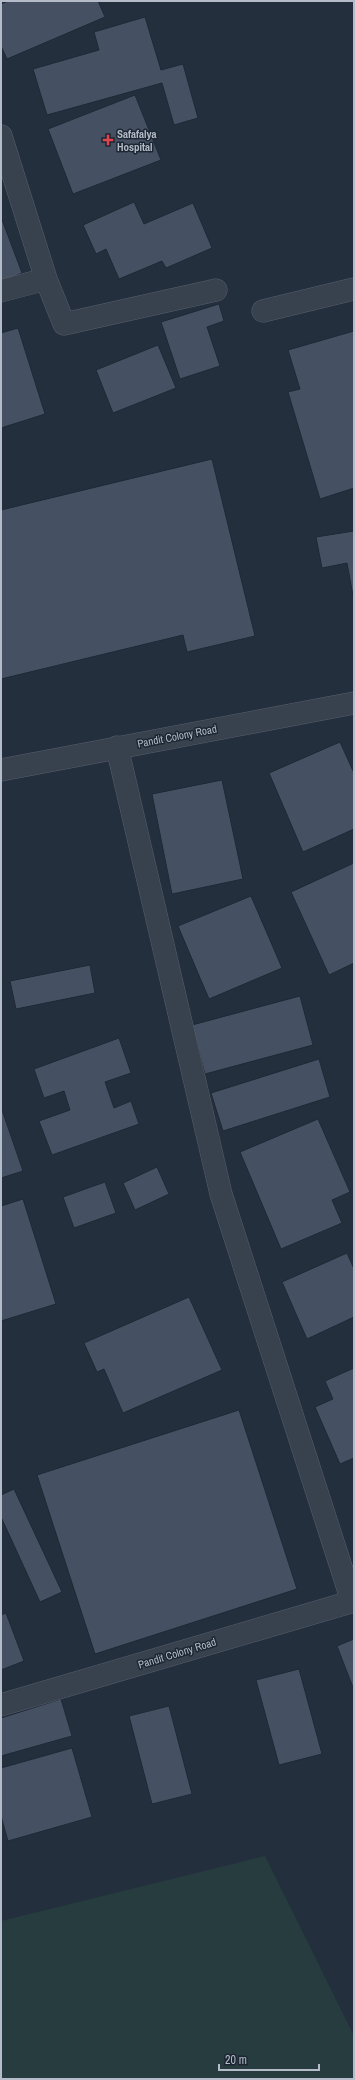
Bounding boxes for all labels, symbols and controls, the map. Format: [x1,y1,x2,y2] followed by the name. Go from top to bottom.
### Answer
[117,127,157,154] place label: Safafalya Hospital
[102,134,114,146] marker: Safafalya Hospital
[136,721,218,751] street label: Pandit Colony Road
[136,1635,218,1671] street label: Pandit Colony Road
[219,2046,319,2072] scale bar
[225,2052,247,2068] text: 20 m

